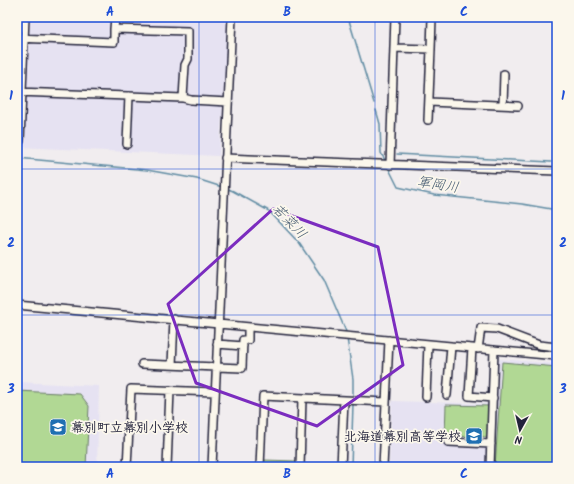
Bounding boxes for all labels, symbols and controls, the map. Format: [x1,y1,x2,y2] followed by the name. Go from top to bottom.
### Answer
[106,2,114,23] text: A
[283,2,291,23] text: B
[460,2,468,23] text: C
[9,86,13,107] text: 1
[561,86,565,107] text: 1
[415,171,460,199] water label: 軍岡川
[267,199,312,244] water label: 若菜川
[7,233,15,254] text: 2
[559,233,567,254] text: 2
[6,379,15,400] text: 3
[558,379,567,400] text: 3
[500,410,540,450] north arrow
[48,417,68,437] school or university icon: 幕別町立幕別小学校
[71,418,188,439] place label: 幕別町立幕別小学校
[464,426,484,446] school or university icon: 北海道幕別高等学校
[344,427,461,448] place label: 北海道幕別高等学校
[514,430,523,448] text: N
[106,464,114,484] text: A
[283,464,291,484] text: B
[460,464,468,484] text: C

